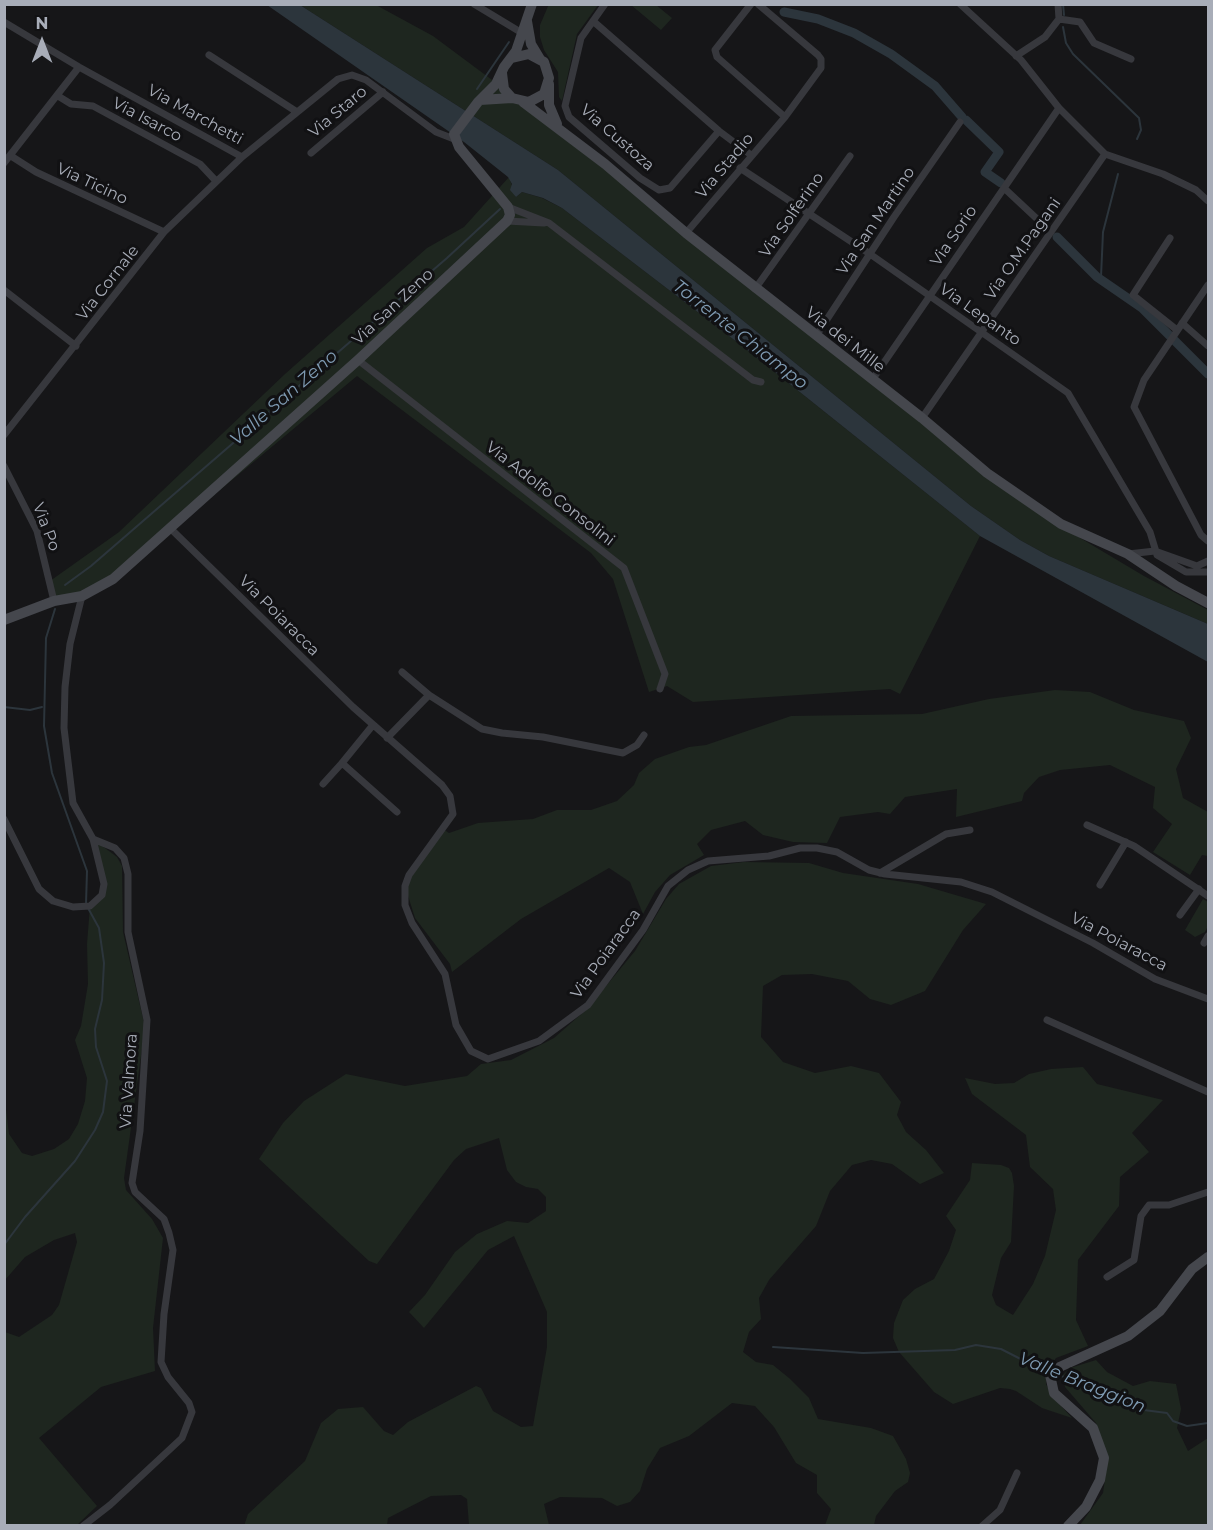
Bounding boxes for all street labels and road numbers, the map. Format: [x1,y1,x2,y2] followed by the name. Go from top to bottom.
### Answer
[144,81,246,149] street label: Via Marchetti
[305,82,371,142] street label: Via Staro
[109,94,185,146] street label: Via Isarco
[576,101,658,175] street label: Via Custoza
[692,129,758,203] street label: Via Stadio
[53,159,131,209] street label: Via Ticino
[833,163,919,279] street label: Via San Martino
[756,169,828,261] street label: Via Solferino
[981,194,1065,304] street label: Via O.M.Pagani
[927,202,981,270] street label: Via Sorio
[73,241,143,325] street label: Via Cornale
[348,265,438,349] street label: Via San Zeno
[936,280,1024,350] street label: Via Lepanto
[801,303,889,377] street label: Via dei Mille
[482,438,618,550] street label: Via Adolfo Consolini
[28,500,64,554] street label: Via Po
[235,572,323,660] street label: Via Poiaracca
[567,905,645,1003] street label: Via Poiaracca
[1068,909,1170,975] street label: Via Poiaracca
[116,1033,142,1129] street label: Via Valmora

